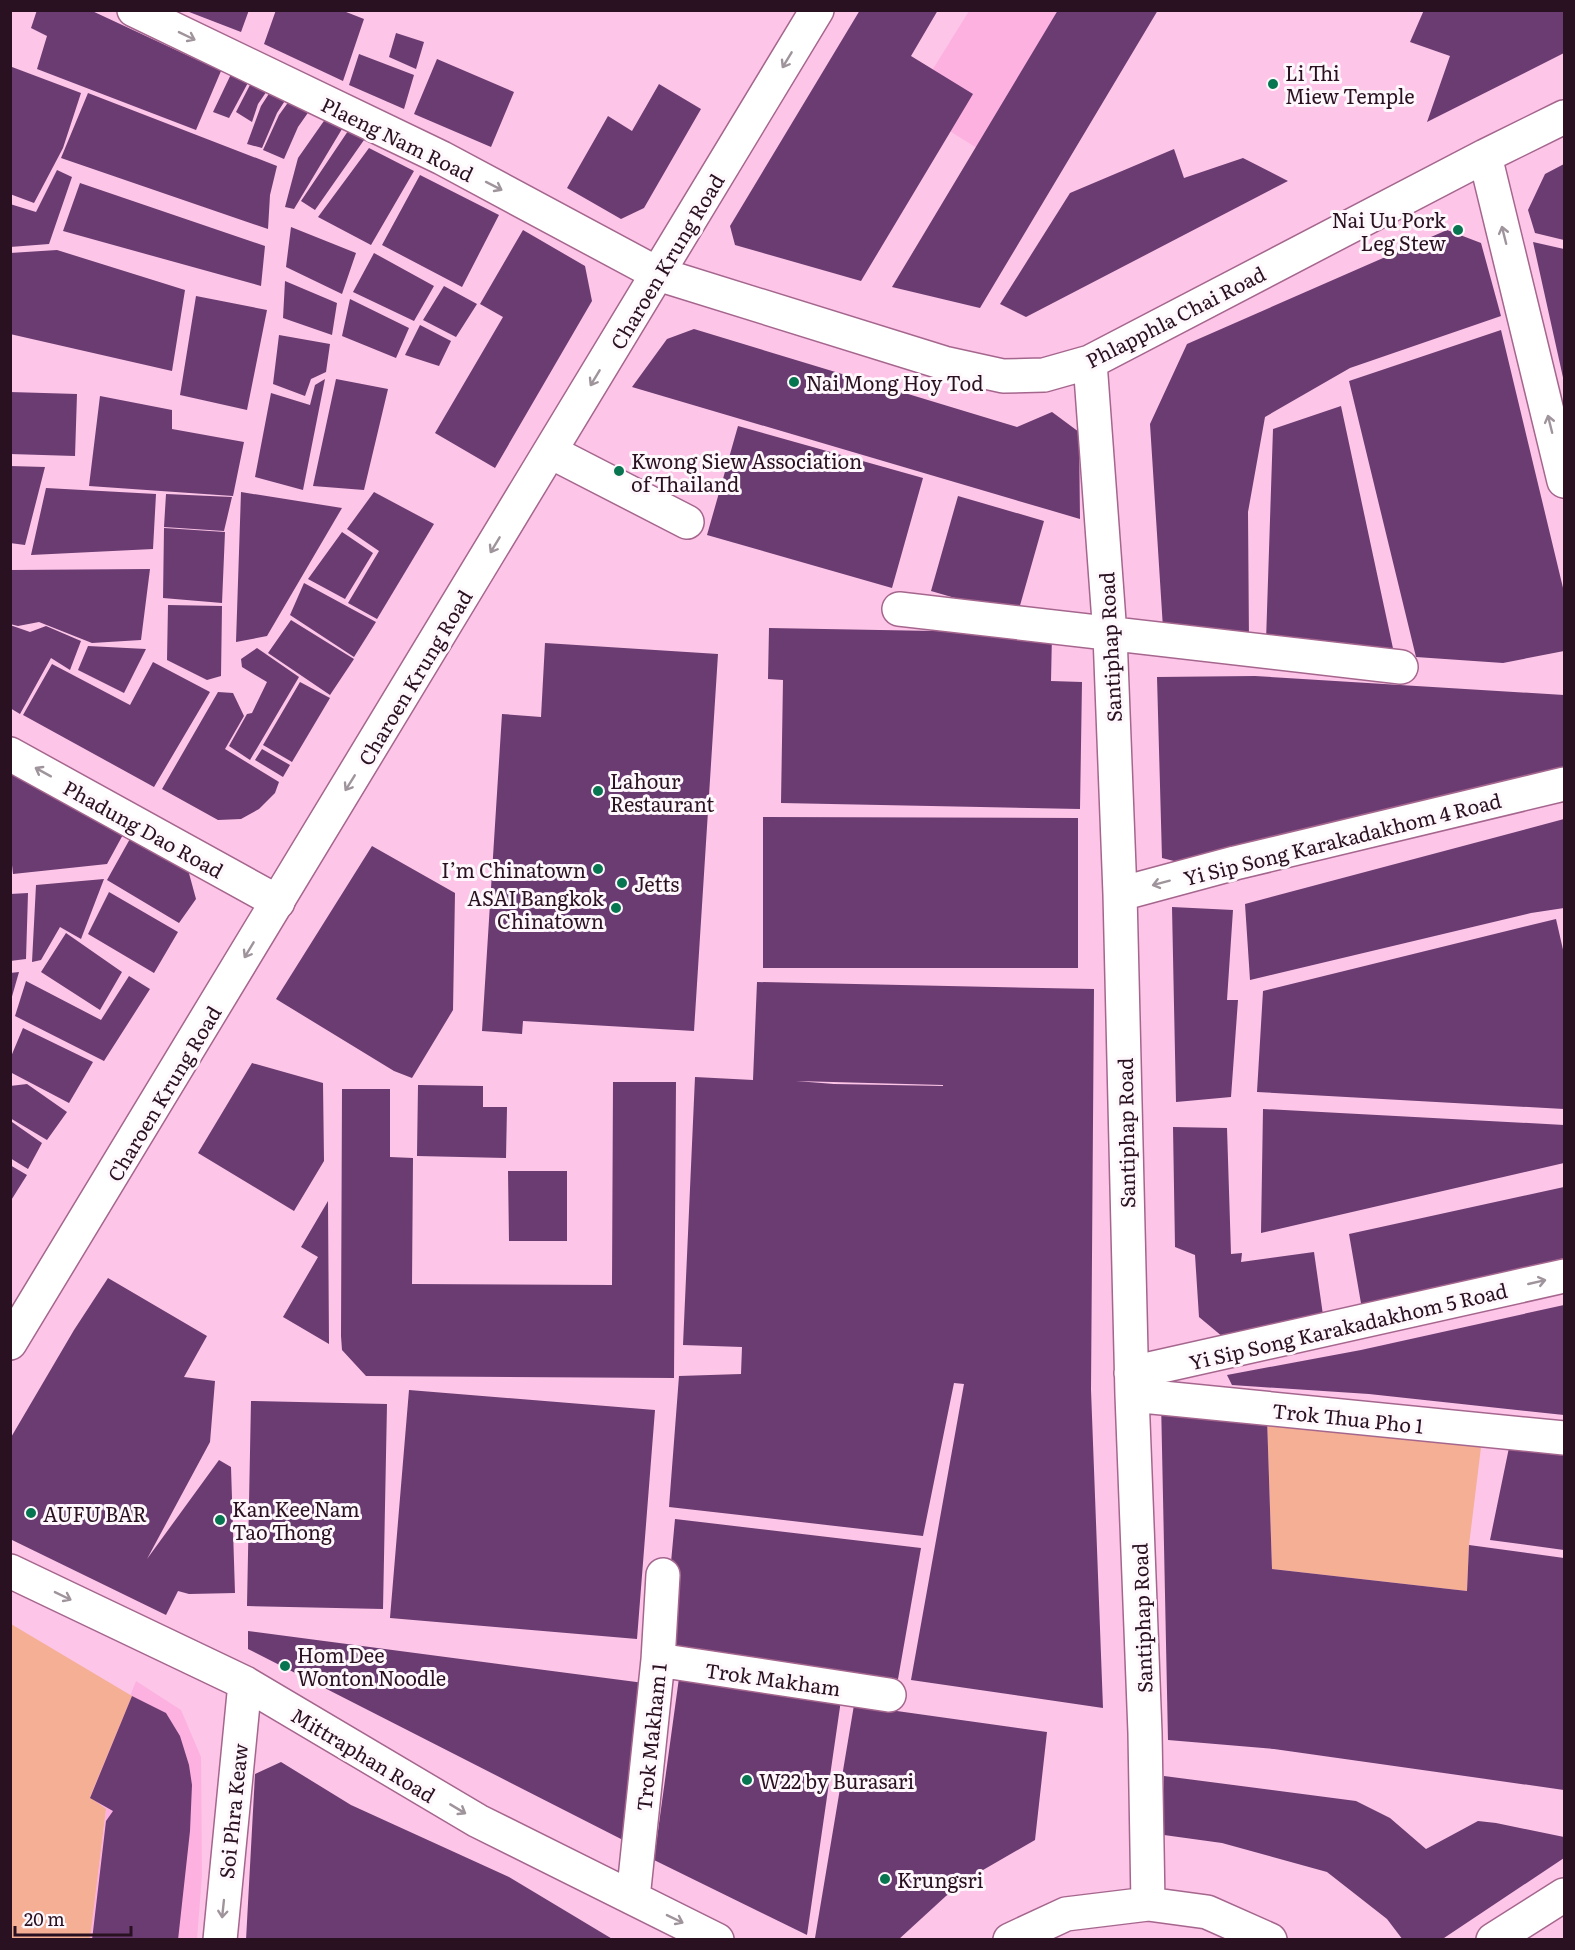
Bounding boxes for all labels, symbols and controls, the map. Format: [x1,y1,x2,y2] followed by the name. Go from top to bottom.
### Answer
[178,30,196,42] one-way arrow
[781,51,793,68] one-way arrow
[1285,57,1415,110] place label: Li Thi Miew Temple
[1266,77,1280,91] marker: Li Thi Miew Temple
[317,88,479,188] street label: Plaeng Nam Road
[602,167,730,355] street label: Charoen Krung Road
[485,180,503,192] one-way arrow
[1332,204,1447,257] place label: Nai Uu Pork Leg Stew
[1451,223,1465,237] marker: Nai Uu Pork Leg Stew
[1497,226,1509,245] one-way arrow
[1080,258,1270,374] street label: Phlapphla Chai Road
[806,367,984,397] place label: Nai Mong Hoy Tod
[589,369,601,386] one-way arrow
[787,375,801,389] marker: Nai Mong Hoy Tod
[1544,415,1556,434] one-way arrow
[631,445,862,498] place label: Kwong Siew Association of Thailand
[612,464,626,478] marker: Kwong Siew Association of Thailand
[488,536,500,553] one-way arrow
[1090,571,1128,723] street label: Santiphap Road
[350,583,478,771] street label: Charoen Krung Road
[610,765,714,818] place label: Lahour Restaurant
[35,766,52,778] one-way arrow
[58,771,230,885] street label: Phadung Dao Road
[344,774,356,791] one-way arrow
[591,784,605,798] marker: Lahour Restaurant
[1180,784,1504,892] street label: Yi Sip Song Karakadakhom 4 Road
[441,854,586,884] place label: I’m Chinatown
[591,862,605,876] marker: I’m Chinatown
[634,868,679,898] place label: Jetts
[615,876,629,890] marker: Jetts
[1152,878,1171,889] one-way arrow
[467,882,605,935] place label: ASAI Bangkok Chinatown
[609,901,623,915] marker: ASAI Bangkok Chinatown
[243,941,255,958] one-way arrow
[99,999,227,1187] street label: Charoen Krung Road
[1109,1058,1141,1208] street label: Santiphap Road
[1186,1274,1510,1376] street label: Yi Sip Song Karakadakhom 5 Road
[1526,1276,1546,1287] one-way arrow
[1271,1394,1425,1440] street label: Trok Thua Pho 1
[232,1493,360,1546] place label: Kan Kee Nam Tao Thong
[43,1498,147,1528] place label: AUFU BAR
[24,1506,38,1520] marker: AUFU BAR
[213,1513,227,1527] marker: Kan Kee Nam Tao Thong
[1123,1542,1159,1694] street label: Santiphap Road
[54,1591,72,1603] one-way arrow
[297,1639,446,1692] place label: Hom Dee Wonton Noodle
[703,1654,843,1702] street label: Trok Makham
[278,1659,292,1673] marker: Hom Dee Wonton Noodle
[627,1661,673,1813] street label: Trok Makham 1
[286,1699,442,1809] street label: Mittraphan Road
[210,1741,254,1880] street label: Soi Phra Keaw
[759,1765,914,1795] place label: W22 by Burasari
[740,1773,754,1787] marker: W22 by Burasari
[449,1803,466,1815] one-way arrow
[897,1864,984,1894] place label: Krungsri
[878,1872,892,1886] marker: Krungsri
[217,1898,228,1918] one-way arrow
[15,1899,130,1937] scale bar
[24,1905,65,1932] text: 20 m
[666,1913,684,1925] one-way arrow

